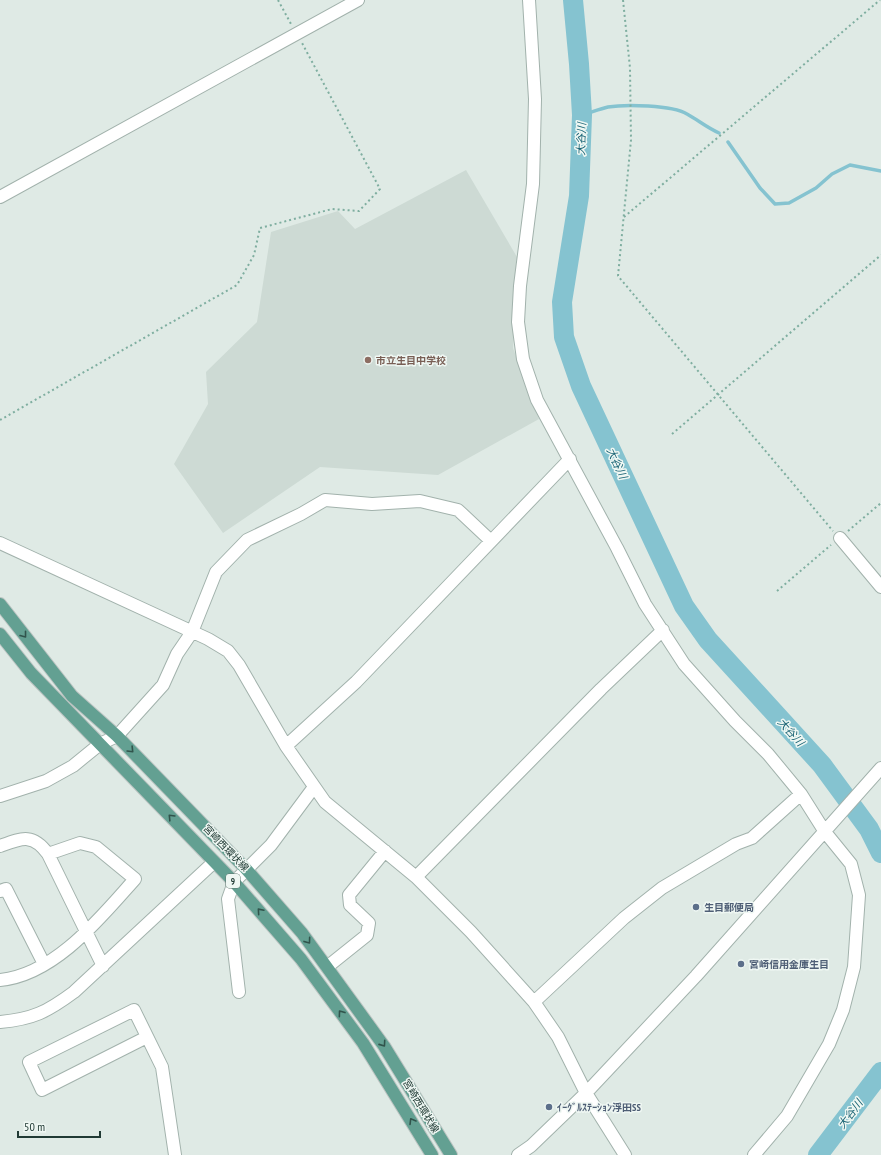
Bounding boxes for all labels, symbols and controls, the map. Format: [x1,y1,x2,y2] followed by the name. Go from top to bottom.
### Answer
[573,121,589,156] water label: 大谷川
[376,354,446,367] place label: 市立生目中学校
[363,355,373,365] marker: 市立生目中学校
[604,445,631,482] water label: 大谷川
[19,630,26,637] one-way arrow
[775,715,808,750] water label: 大谷川
[126,745,134,753] one-way arrow
[168,814,175,822] one-way arrow
[200,822,252,874] street label: 宮崎西環状線
[226,874,240,888] road number: 9
[704,901,754,914] place label: 生目郵便局
[691,902,701,912] marker: 生目郵便局
[257,909,264,916] one-way arrow
[303,937,311,944] one-way arrow
[749,958,829,971] place label: 宮崎信用金庫生目
[736,959,746,969] marker: 宮崎信用金庫生目
[339,1010,346,1017] one-way arrow
[378,1040,386,1047] one-way arrow
[400,1077,442,1135] street label: 宮崎西環状線
[834,1096,866,1131] water label: 大谷川
[557,1101,641,1114] place label: ｲｰｸﾞﾙｽﾃｰｼｮﾝ浮田SS
[544,1102,554,1112] marker: ｲｰｸﾞﾙｽﾃｰｼｮﾝ浮田SS
[18,1113,100,1139] scale bar
[409,1118,416,1125] one-way arrow
[24,1119,45,1134] text: 50 m

